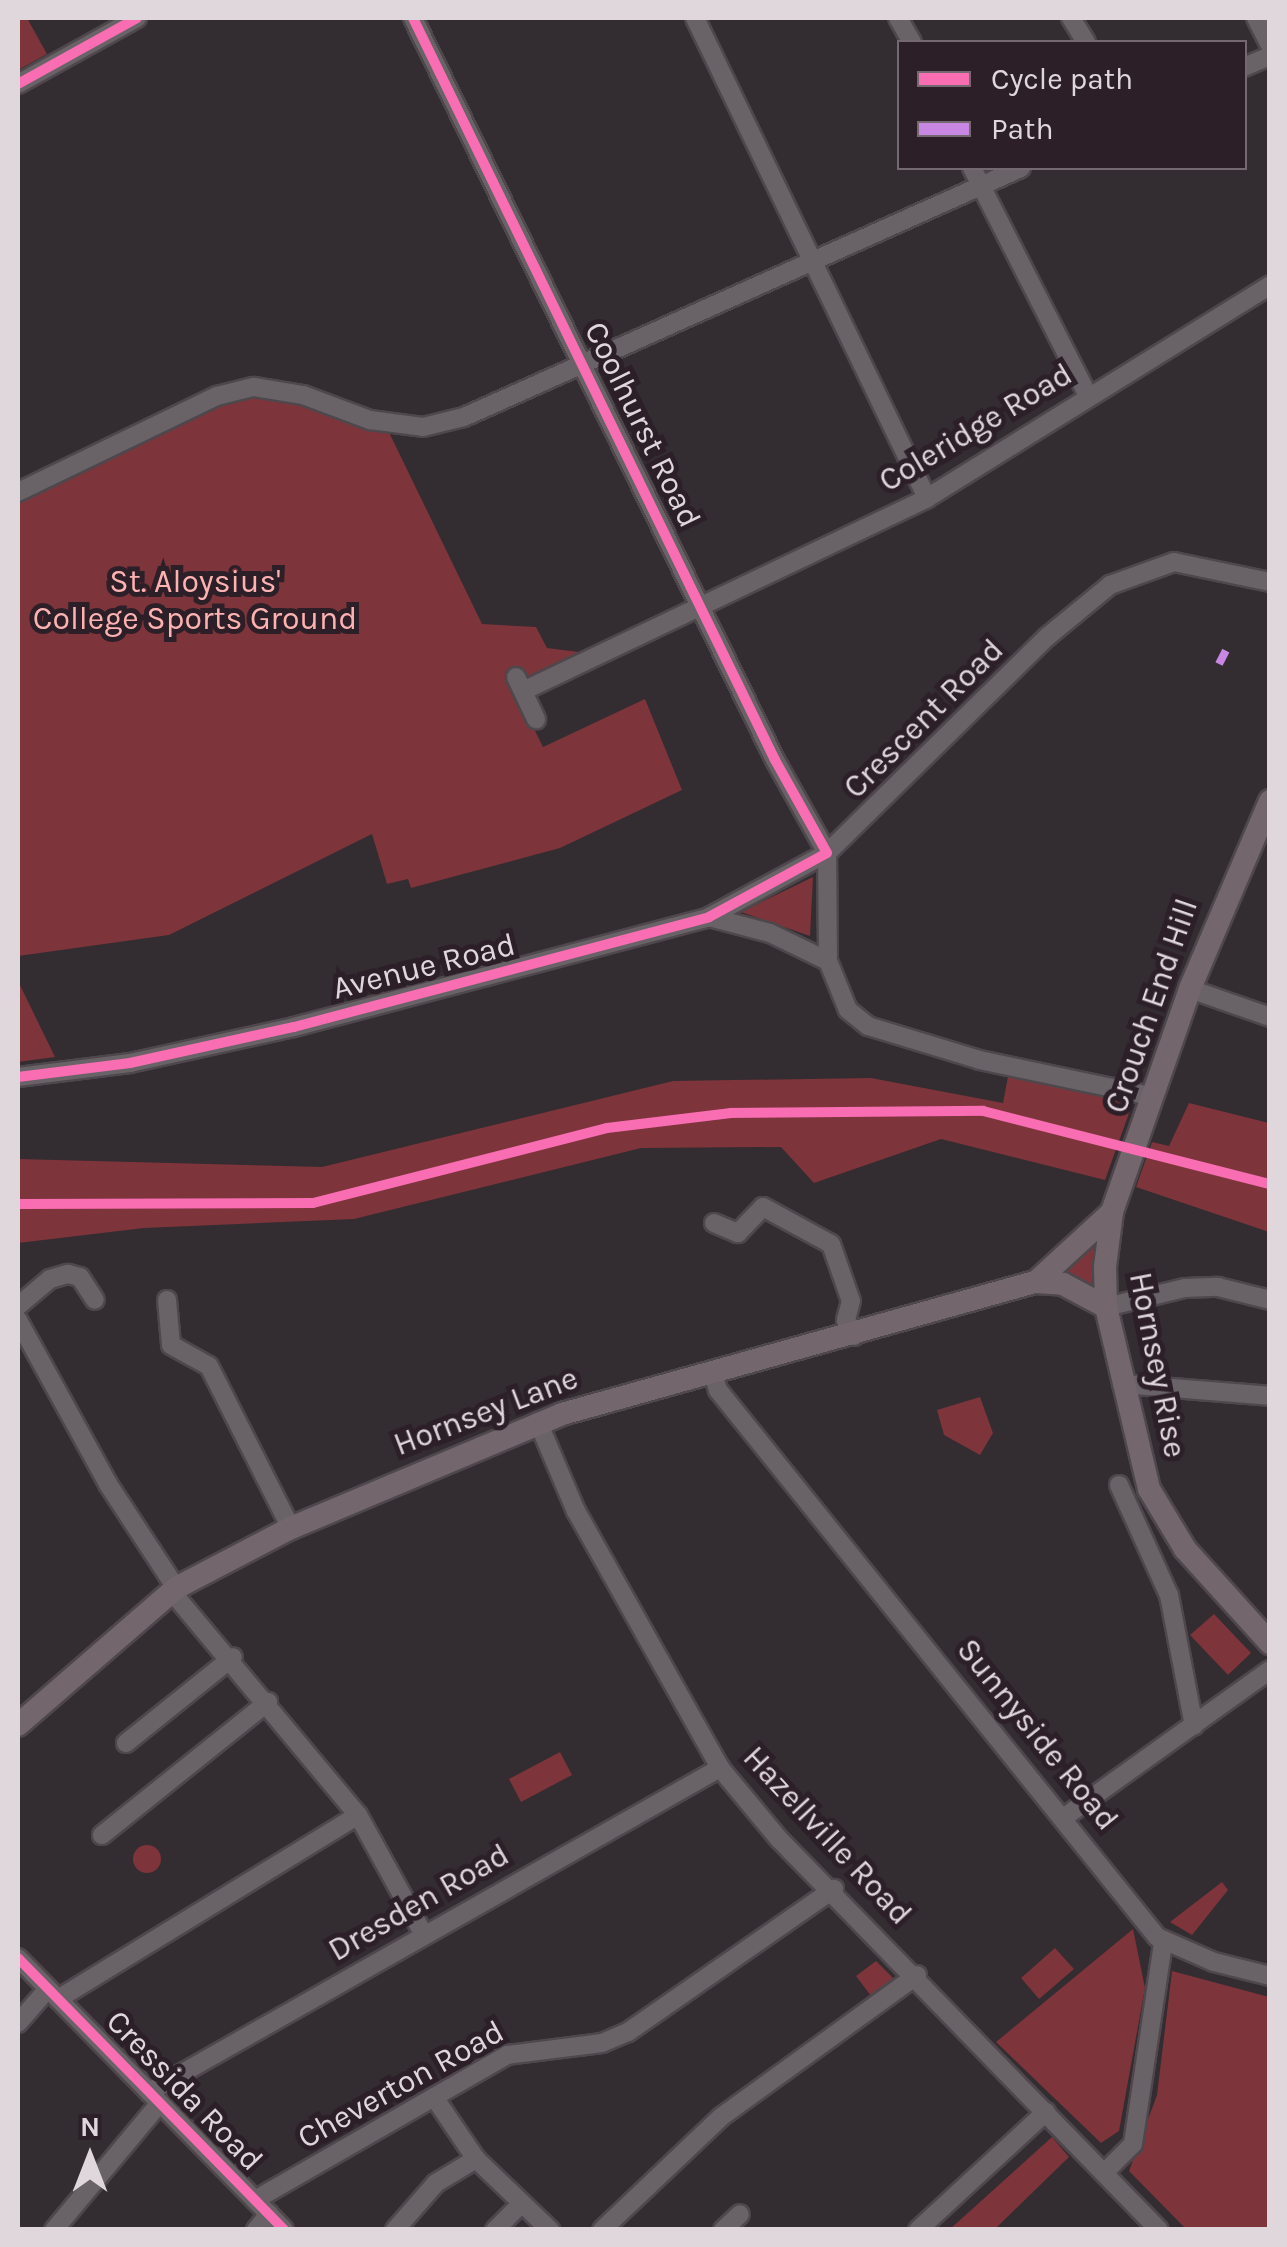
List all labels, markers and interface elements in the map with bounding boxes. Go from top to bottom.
legend [897,40,1247,170]
text: Cycle path [991,61,1133,97]
text: Path [991,111,1054,147]
street label: Coolhurst Road [576,316,708,534]
street label: Coleridge Road [873,355,1079,501]
park label: St. Aloysius' College Sports Ground [33,564,357,639]
street label: Crescent Road [836,631,1012,807]
street label: Crouch End Hill [1097,894,1207,1118]
street label: Avenue Road [329,926,519,1008]
street label: Hornsey Rise [1120,1269,1194,1461]
street label: Hornsey Lane [389,1359,583,1465]
street label: Sunnyside Road [948,1632,1126,1838]
street label: Hazellville Road [735,1739,919,1933]
street label: Dresden Road [322,1836,516,1970]
street label: Cressida Road [98,2003,270,2179]
street label: Cheverton Road [291,2013,511,2157]
north arrow [40,2107,140,2207]
text: N [80,2110,100,2143]

